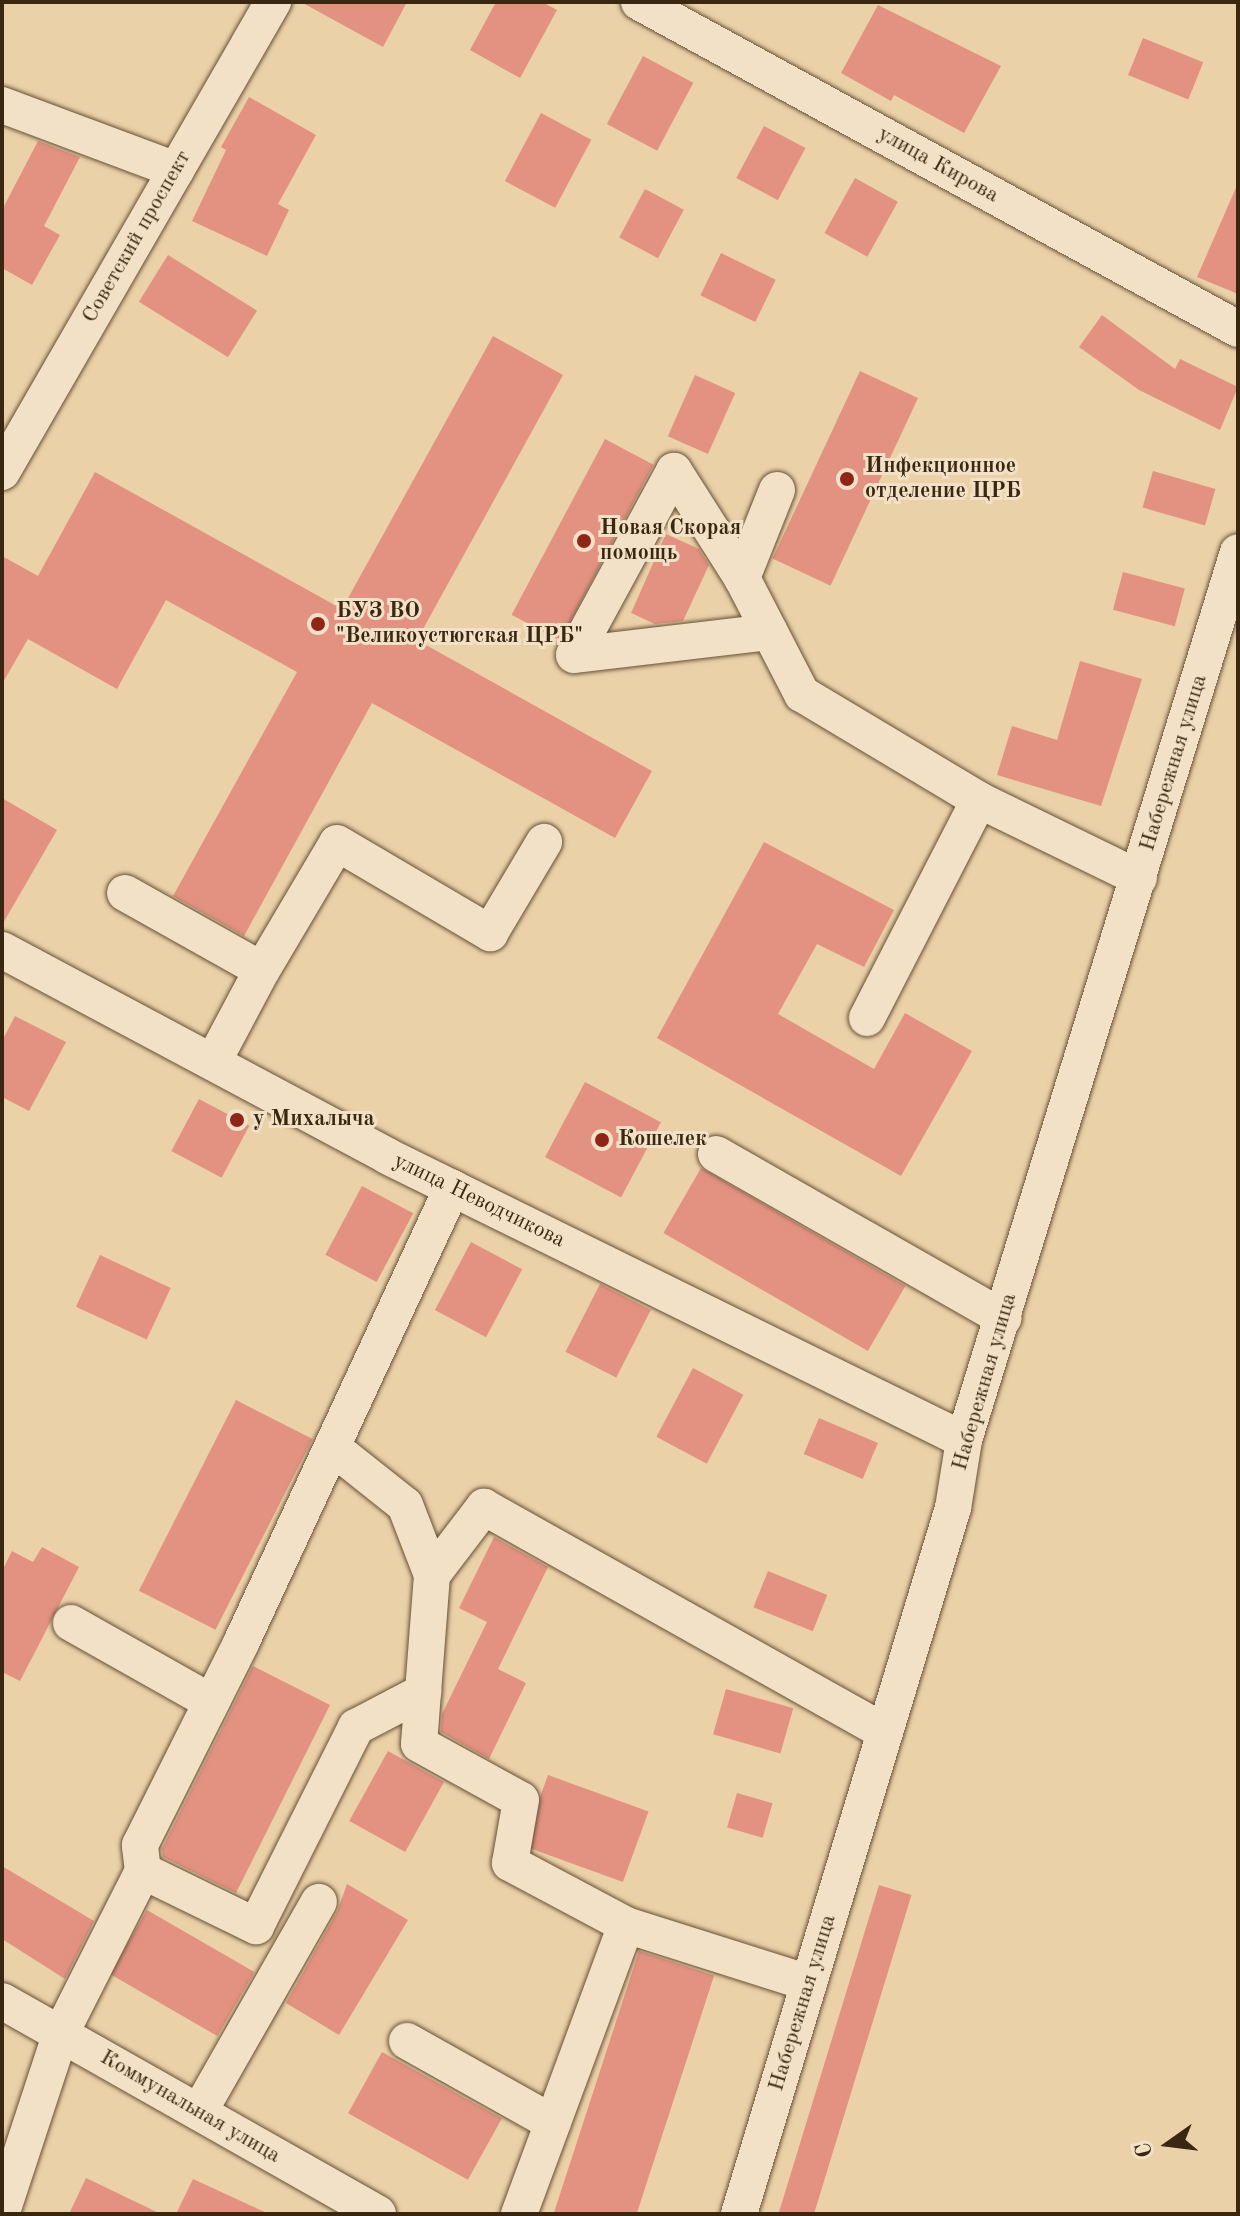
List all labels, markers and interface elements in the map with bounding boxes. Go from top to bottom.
street label: улица Кирова [873,121,1003,209]
street label: Советский проспект [77,146,197,328]
place label: Инфекционное отделение ЦРБ [865,453,1021,504]
marker: Инфекционное отделение ЦРБ [836,468,858,490]
place label: Новая Скорая помощь [600,515,741,566]
marker: Новая Скорая помощь [575,532,593,550]
place label: БУЗ ВО "Великоустюгская ЦРБ" [336,598,583,650]
marker: БУЗ ВО "Великоустюгская ЦРБ" [307,613,329,635]
street label: Набережная улица [1135,671,1213,855]
place label: у Михалыча [253,1107,375,1133]
marker: у Михалыча [228,1111,246,1129]
place label: Кошелек [618,1127,707,1153]
marker: Кошелек [593,1131,611,1149]
street label: улица Неводчикова [389,1148,569,1254]
street label: Набережная улица [947,1290,1023,1474]
street label: Набережная улица [764,1911,842,2095]
street label: Коммунальная улица [95,2045,285,2169]
north arrow [1128,2104,1208,2184]
text: С [1132,2140,1157,2160]

